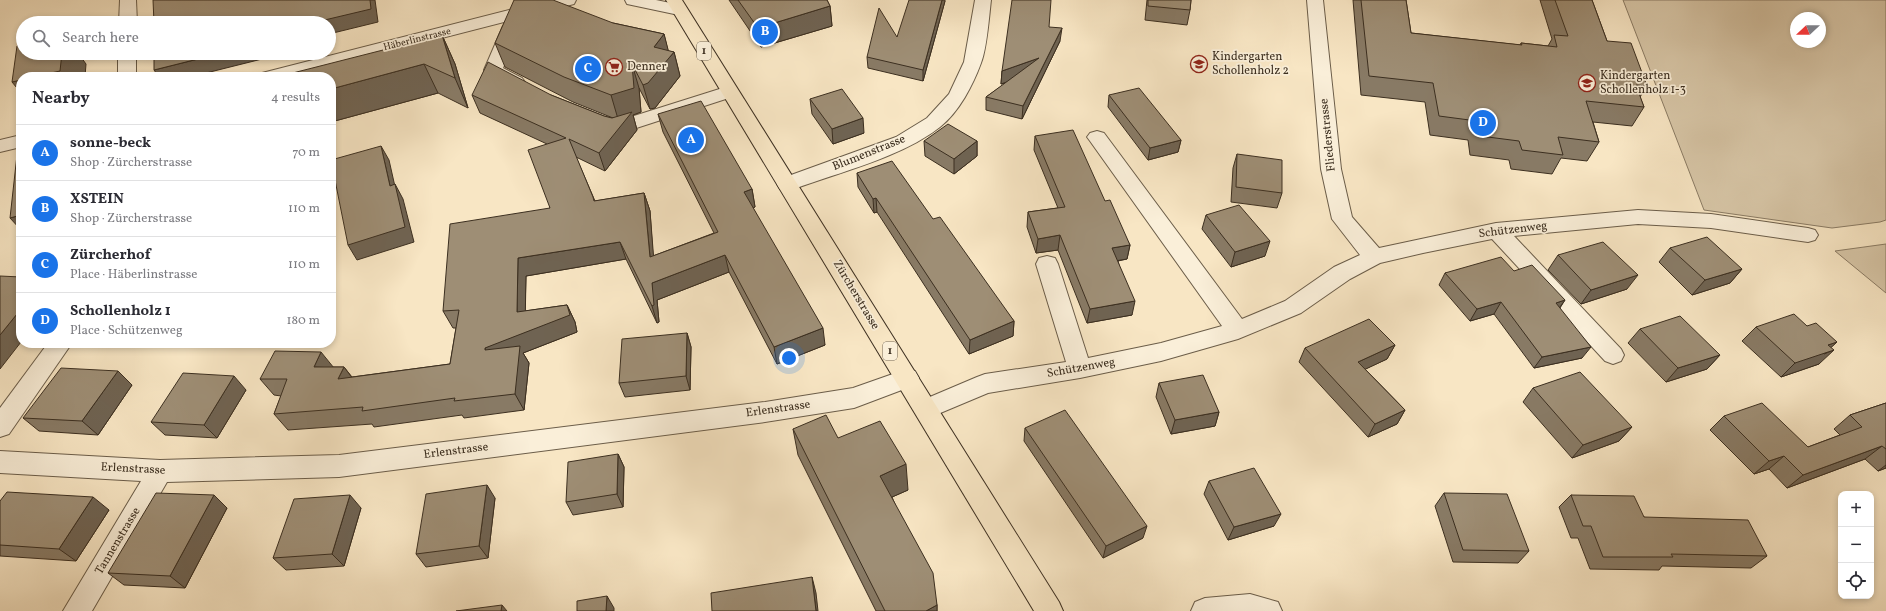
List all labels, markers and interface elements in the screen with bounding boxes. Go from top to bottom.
north arrow [1790,12,1826,48]
search box [16,16,336,60]
pin: B [752,17,778,47]
street label: Häberlinstrasse [382,24,452,54]
icon: search [30,27,52,49]
text: Search here [62,28,139,49]
road number: 1 [697,42,711,60]
place label: Kindergarten Schollenholz 2 [1212,49,1289,79]
pin: C [575,54,601,84]
school or university icon: Kindergarten Schollenholz 2 [1189,54,1209,74]
supermarket icon: Denner [604,57,624,77]
place label: Denner [627,59,667,75]
place label: Kindergarten Schollenholz 1-3 [1600,68,1686,98]
school or university icon: Kindergarten Schollenholz 1-3 [1577,73,1597,93]
text: Nearby [32,87,90,110]
text: 4 results [271,89,320,107]
street label: Fliederstrasse [1316,97,1340,172]
pin: D [1470,108,1496,138]
pin: A [678,125,704,155]
street label: Blumenstrasse [830,131,908,175]
text: sonne-beck [70,133,151,154]
text: A [40,144,50,162]
text: 70 m [292,144,320,162]
text: Shop · Zürcherstrasse [70,154,192,172]
text: XSTEIN [70,189,124,210]
text: B [41,200,49,218]
text: 110 m [288,200,320,218]
text: Shop · Zürcherstrasse [70,210,192,228]
street label: Schützenweg [1478,218,1548,242]
text: Zürcherhof [70,245,151,266]
text: C [41,256,49,274]
text: 110 m [288,256,320,274]
street label: Zürcherstrasse [829,257,883,333]
text: Place · Häberlinstrasse [70,266,198,284]
text: Schollenholz 1 [70,301,171,322]
text: D [40,312,50,330]
text: 180 m [286,312,320,330]
text: Place · Schützenweg [70,322,183,340]
road number: 1 [883,342,897,360]
your location [779,348,799,368]
street label: Schützenweg [1046,354,1116,382]
street label: Erlenstrasse [745,397,812,421]
street label: Erlenstrasse [423,439,490,463]
street label: Erlenstrasse [100,459,166,479]
map controls [1838,491,1874,599]
button: + [1838,491,1874,527]
street label: Tannenstrasse [92,504,145,578]
button: − [1838,527,1874,563]
button: locate [1838,563,1874,599]

